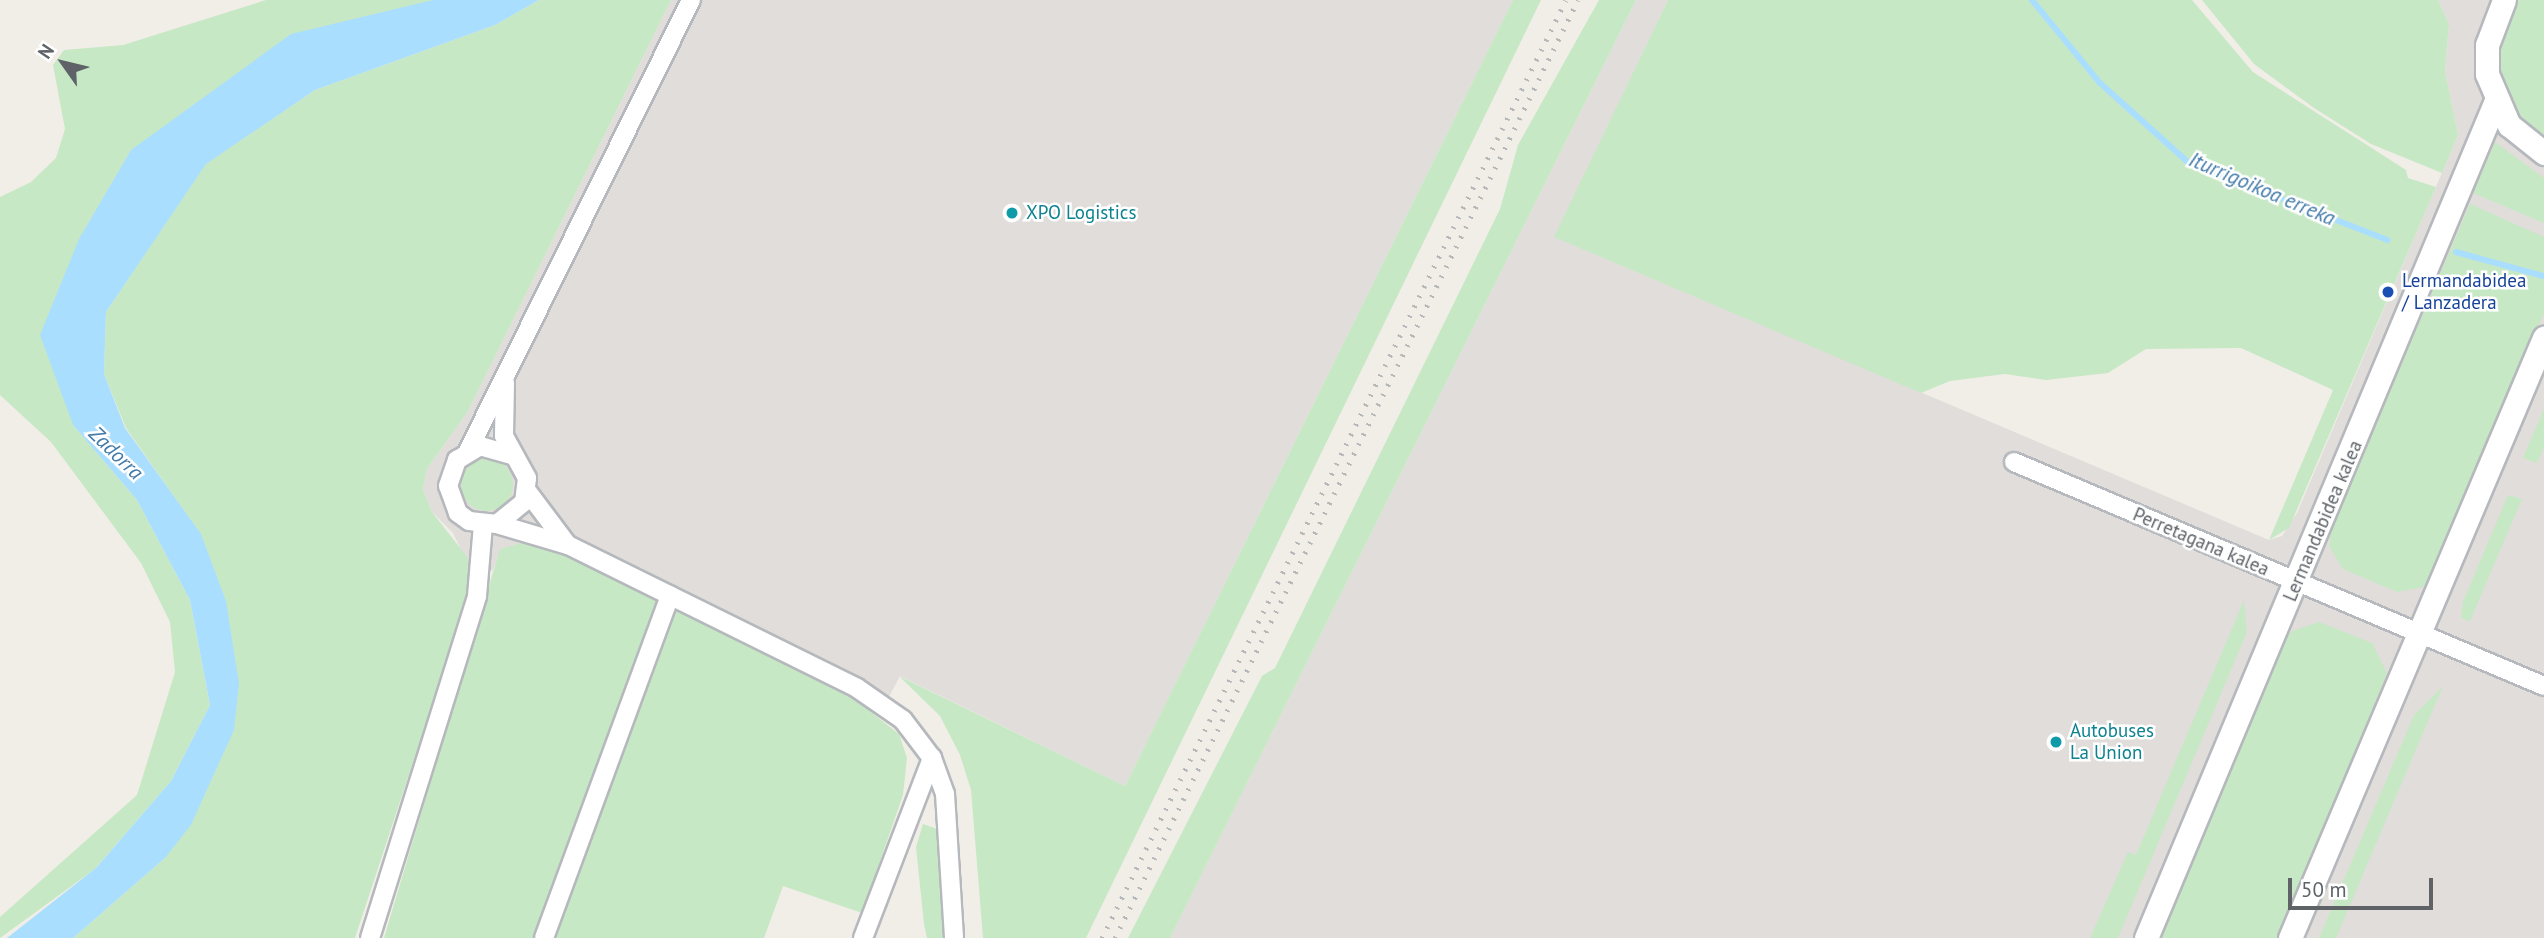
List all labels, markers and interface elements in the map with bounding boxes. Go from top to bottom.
north arrow [28,28,98,98]
text: N [32,39,59,63]
water label: Iturrigoikoa erreka [2185,147,2339,231]
place label: XPO Logistics [1026,202,1136,224]
marker: XPO Logistics [1004,205,1020,221]
place label: Lermandabidea / Lanzadera [2402,270,2526,314]
marker: Lermandabidea / Lanzadera [2380,284,2396,300]
water label: Zadorra [84,421,148,485]
street label: Lermandabidea kalea [2279,437,2367,605]
street label: Perretagana kalea [2129,503,2273,581]
place label: Autobuses La Union [2070,720,2154,764]
marker: Autobuses La Union [2048,734,2064,750]
scale bar [2292,864,2437,908]
text: 50 m [2301,876,2347,903]

